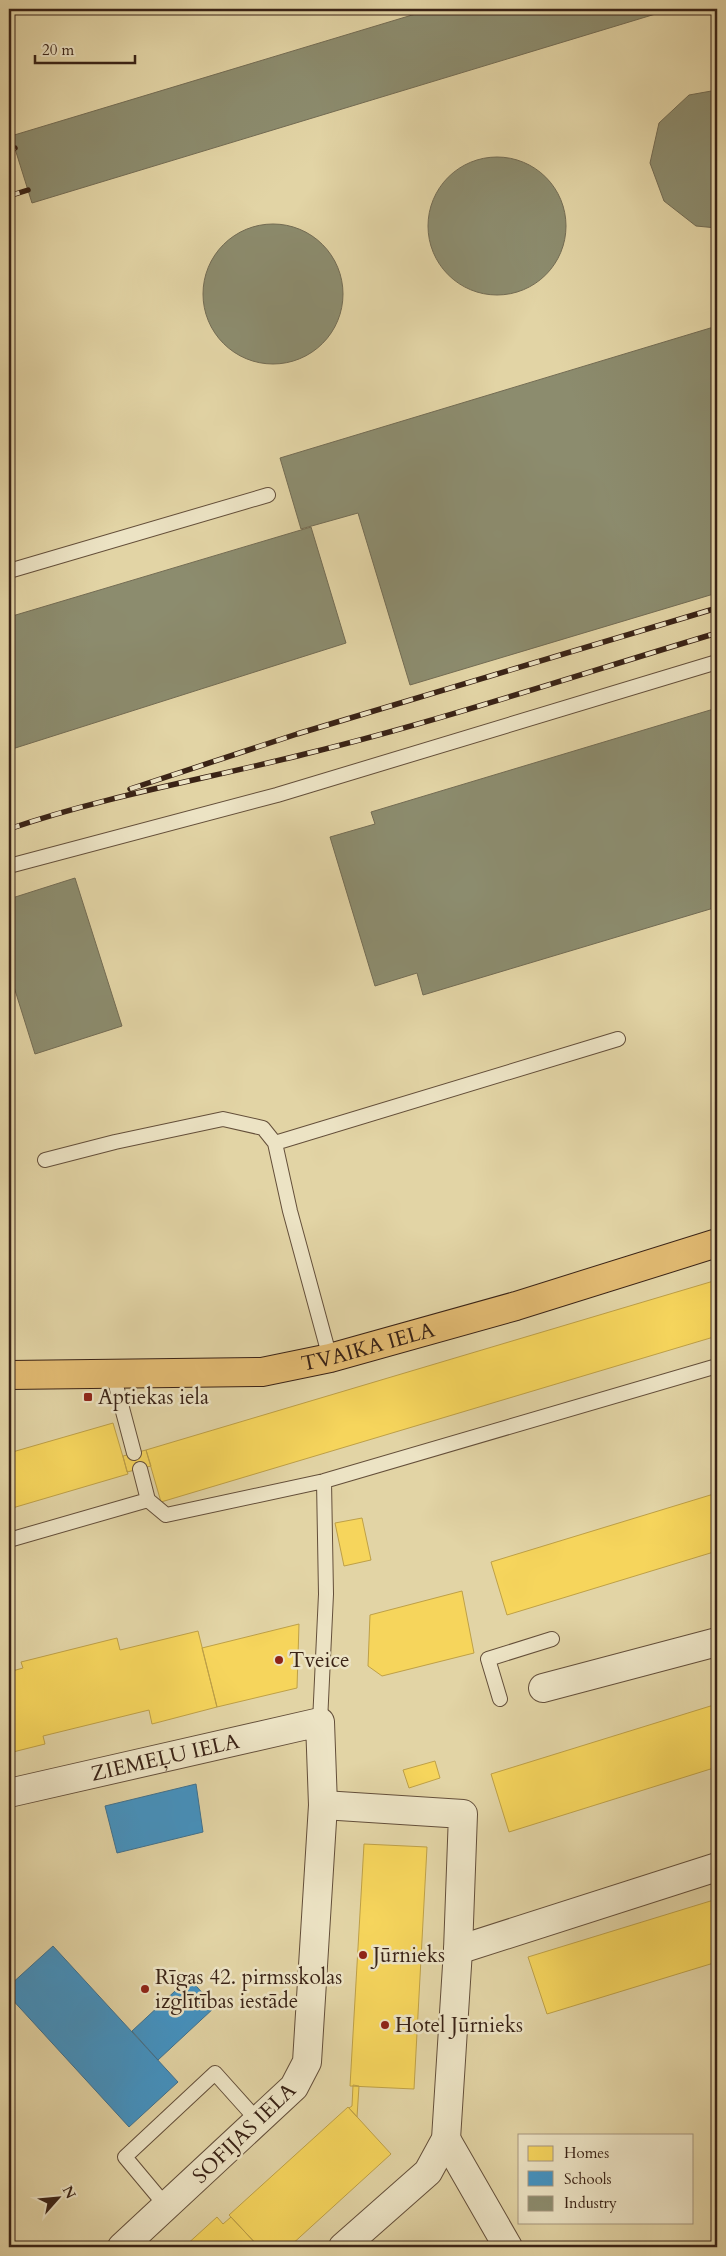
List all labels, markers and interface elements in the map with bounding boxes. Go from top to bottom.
scale bar [35,32,135,64]
text: 20 m [42,40,74,60]
street label: TVAIKA IELA [299,1315,438,1379]
place label: Aptiekas iela [98,1383,209,1412]
marker: Aptiekas iela [82,1391,94,1403]
place label: Tveice [289,1646,350,1675]
marker: Tveice [273,1654,285,1666]
street label: ZIEMEĻU IELA [88,1727,242,1789]
place label: Jūrnieks [370,1941,445,1970]
marker: Jūrnieks [357,1949,369,1961]
place label: Rīgas 42. pirmsskolas izglītības iestāde [155,1963,342,2016]
marker: Rīgas 42. pirmsskolas izglītības iestāde [139,1983,151,1995]
place label: Hotel Jūrnieks [395,2011,523,2040]
marker: Hotel Jūrnieks [379,2019,391,2031]
street label: SOFIJAS IELA [186,2076,303,2190]
legend [518,2134,694,2224]
text: Homes [564,2143,609,2163]
text: Schools [564,2169,612,2189]
north arrow [32,2174,82,2224]
text: N [58,2183,80,2202]
text: Industry [564,2193,617,2213]

